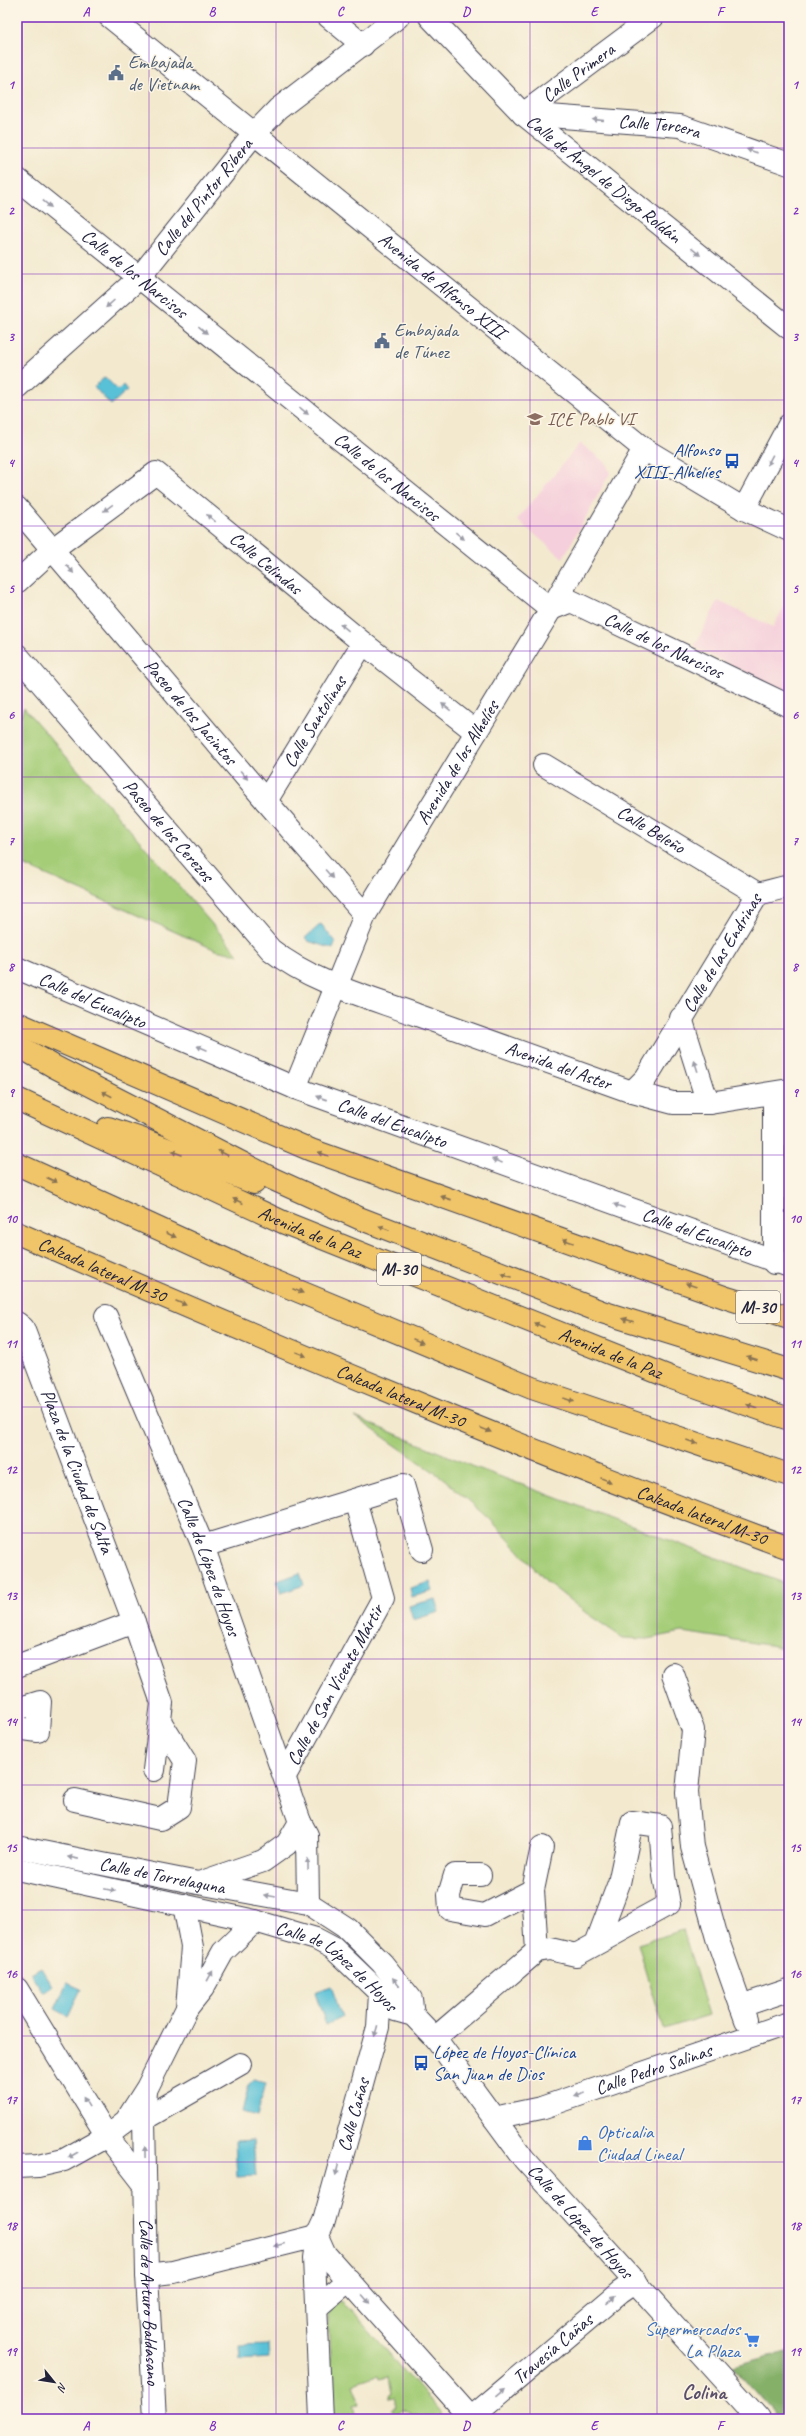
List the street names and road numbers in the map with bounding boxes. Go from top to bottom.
street label: Calle Primera [537,37,621,108]
street label: Calle de Ángel de Diego Roldán [521,109,687,249]
street label: Calle Tercera [617,109,705,145]
street label: Calle del Pintor Ribera [149,132,259,261]
street label: Calle de los Narcisos [77,224,194,325]
street label: Avenida de Alfonso XIII [374,227,514,347]
street label: Calle de los Narcisos [329,427,446,528]
street label: Calle Celindas [225,526,308,601]
street label: Calle de los Narcisos [600,607,729,685]
street label: Paseo de los Jacintos [139,654,243,771]
street label: Calle Santolinas [278,670,353,772]
street label: Avenida de los Alhelíes [411,694,506,829]
street label: Paseo de los Cerezos [118,775,221,889]
street label: Calle Beleño [613,800,691,860]
street label: Calle de las Endrinas [677,887,769,1017]
street label: Calle del Eucalipto [35,967,151,1035]
street label: Avenida del Aster [502,1036,616,1096]
street label: Calle del Eucalipto [334,1092,451,1154]
street label: Avenida de la Paz [255,1200,366,1265]
street label: Calle del Eucalipto [639,1202,756,1264]
street label: Calzada lateral M-30 [34,1232,172,1309]
road number: M-30 [377,1253,421,1285]
road number: M-30 [736,1291,780,1323]
street label: Avenida de la Paz [555,1322,667,1385]
street label: Calzada lateral M-30 [333,1359,470,1434]
street label: Plaza de la Ciudad de Salta [35,1386,120,1558]
street label: Calzada lateral M-30 [633,1480,772,1551]
street label: Calle de López de Hoyos [172,1493,246,1641]
street label: Calle de San Vicente Mártir [281,1598,390,1770]
street label: Calle de Torrelaguna [97,1852,228,1900]
street label: Calle de López de Hoyos [273,1916,404,2018]
street label: Calle Pedro Salinas [592,2038,717,2100]
street label: Calle Cañas [332,2073,376,2154]
street label: Calle de López de Hoyos [522,2159,640,2285]
street label: Calle de Arturo Baldasano [134,2218,165,2387]
street label: Travesía Cañas [508,2307,600,2390]

